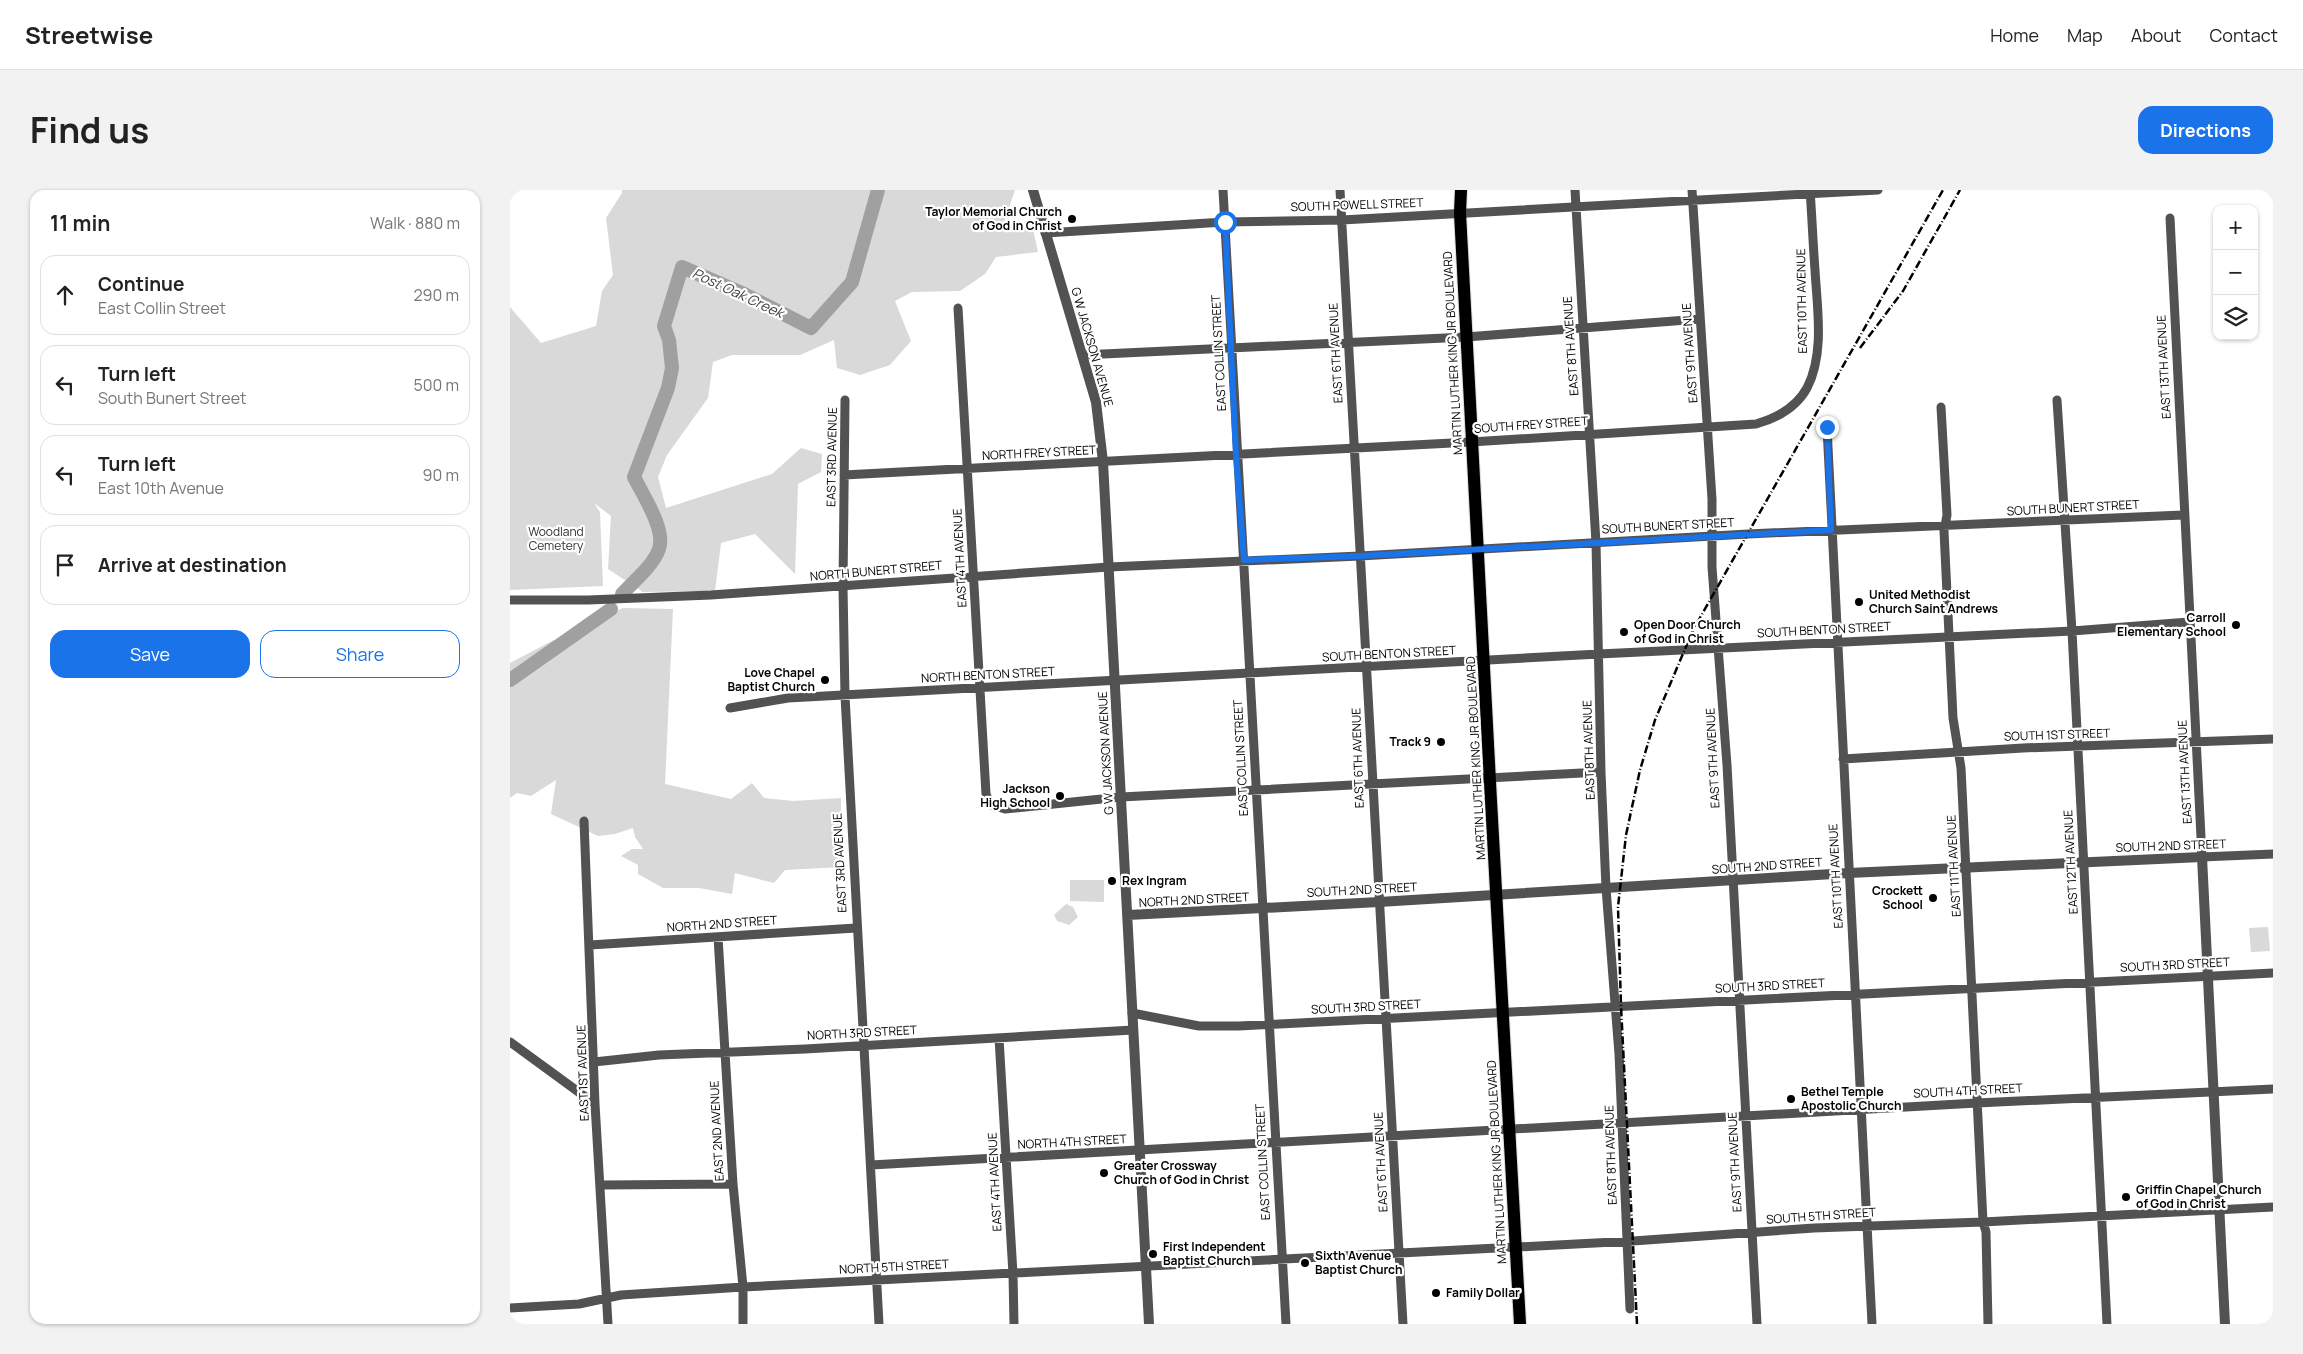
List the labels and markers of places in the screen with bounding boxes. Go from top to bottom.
place label: Taylor Memorial Church of God in Christ [925,203,1062,234]
marker: Taylor Memorial Church of God in Christ [1066,213,1078,225]
place label: United Methodist Church Saint Andrews [1869,586,1999,617]
marker: United Methodist Church Saint Andrews [1853,596,1865,608]
place label: Carroll Elementary School [2117,609,2226,640]
place label: Open Door Church of God in Christ [1634,616,1741,647]
marker: Carroll Elementary School [2230,619,2242,631]
marker: Open Door Church of God in Christ [1618,626,1630,638]
place label: Love Chapel Baptist Church [728,664,815,695]
marker: Love Chapel Baptist Church [819,674,831,686]
place label: Track 9 [1390,733,1431,750]
marker: Track 9 [1435,736,1447,748]
place label: Jackson High School [980,780,1050,811]
marker: Jackson High School [1054,790,1066,802]
place label: Rex Ingram [1122,872,1187,889]
marker: Rex Ingram [1106,875,1118,887]
place label: Crockett School [1872,882,1923,913]
marker: Crockett School [1927,892,1939,904]
place label: Bethel Temple Apostolic Church [1801,1083,1901,1114]
marker: Bethel Temple Apostolic Church [1785,1093,1797,1105]
place label: Greater Crossway Church of God in Christ [1114,1157,1249,1188]
marker: Greater Crossway Church of God in Christ [1098,1167,1110,1179]
place label: Griffin Chapel Church of God in Christ [2136,1181,2262,1212]
marker: Griffin Chapel Church of God in Christ [2120,1191,2132,1203]
place label: First Independent Baptist Church [1163,1238,1266,1269]
place label: Sixth Avenue Baptist Church [1315,1247,1403,1278]
marker: First Independent Baptist Church [1147,1248,1159,1260]
marker: Sixth Avenue Baptist Church [1299,1257,1311,1269]
place label: Family Dollar [1446,1284,1520,1301]
marker: Family Dollar [1430,1287,1442,1299]

